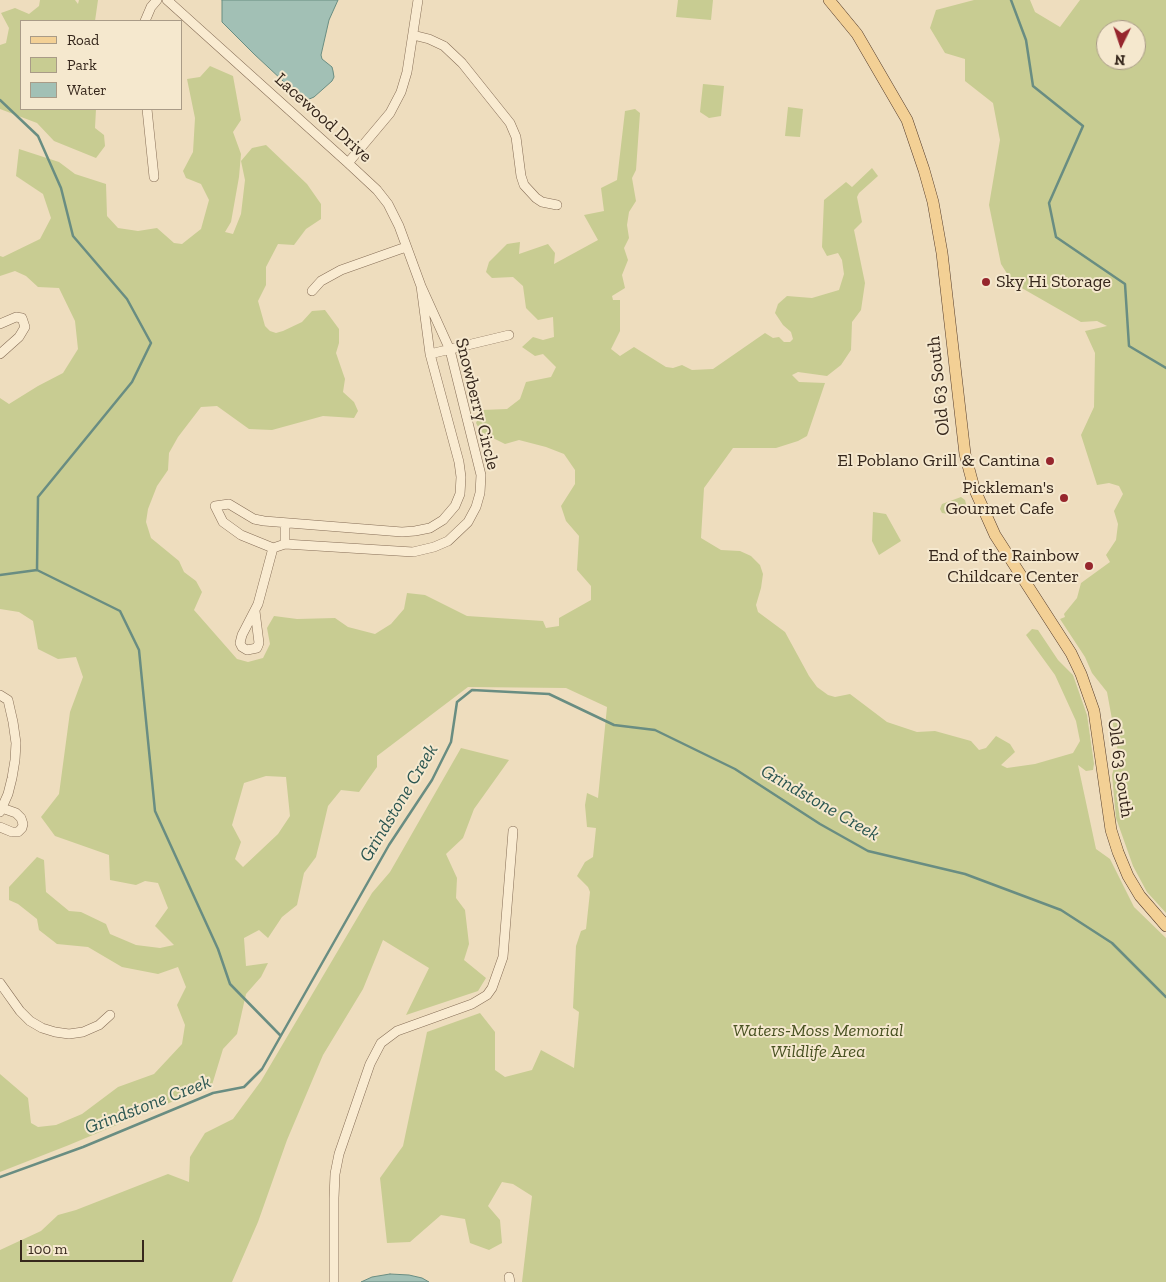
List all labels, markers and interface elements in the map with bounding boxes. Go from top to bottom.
legend [20,20,182,110]
north arrow [1096,20,1146,70]
text: Road [67,31,99,49]
text: N [1114,51,1126,68]
text: Park [67,56,97,74]
street label: Lacewood Drive [270,69,376,167]
text: Water [67,81,107,99]
place label: Sky Hi Storage [996,271,1111,293]
marker: Sky Hi Storage [980,276,992,288]
street label: Old 63 South [923,335,955,437]
street label: Snowberry Circle [450,336,504,472]
place label: El Poblano Grill & Cantina [837,450,1040,472]
marker: El Poblano Grill & Cantina [1044,455,1056,467]
place label: Pickleman's Gourmet Cafe [946,477,1054,520]
marker: Pickleman's Gourmet Cafe [1058,492,1070,504]
place label: End of the Rainbow Childcare Center [928,545,1079,588]
marker: End of the Rainbow Childcare Center [1083,560,1095,572]
street label: Old 63 South [1102,717,1138,819]
water label: Grindstone Creek [355,740,443,866]
water label: Grindstone Creek [757,760,883,846]
park label: Waters-Moss Memorial Wildlife Area [733,1020,903,1062]
water label: Grindstone Creek [82,1070,214,1140]
scale bar [22,1230,146,1262]
text: 100 m [28,1240,67,1258]

